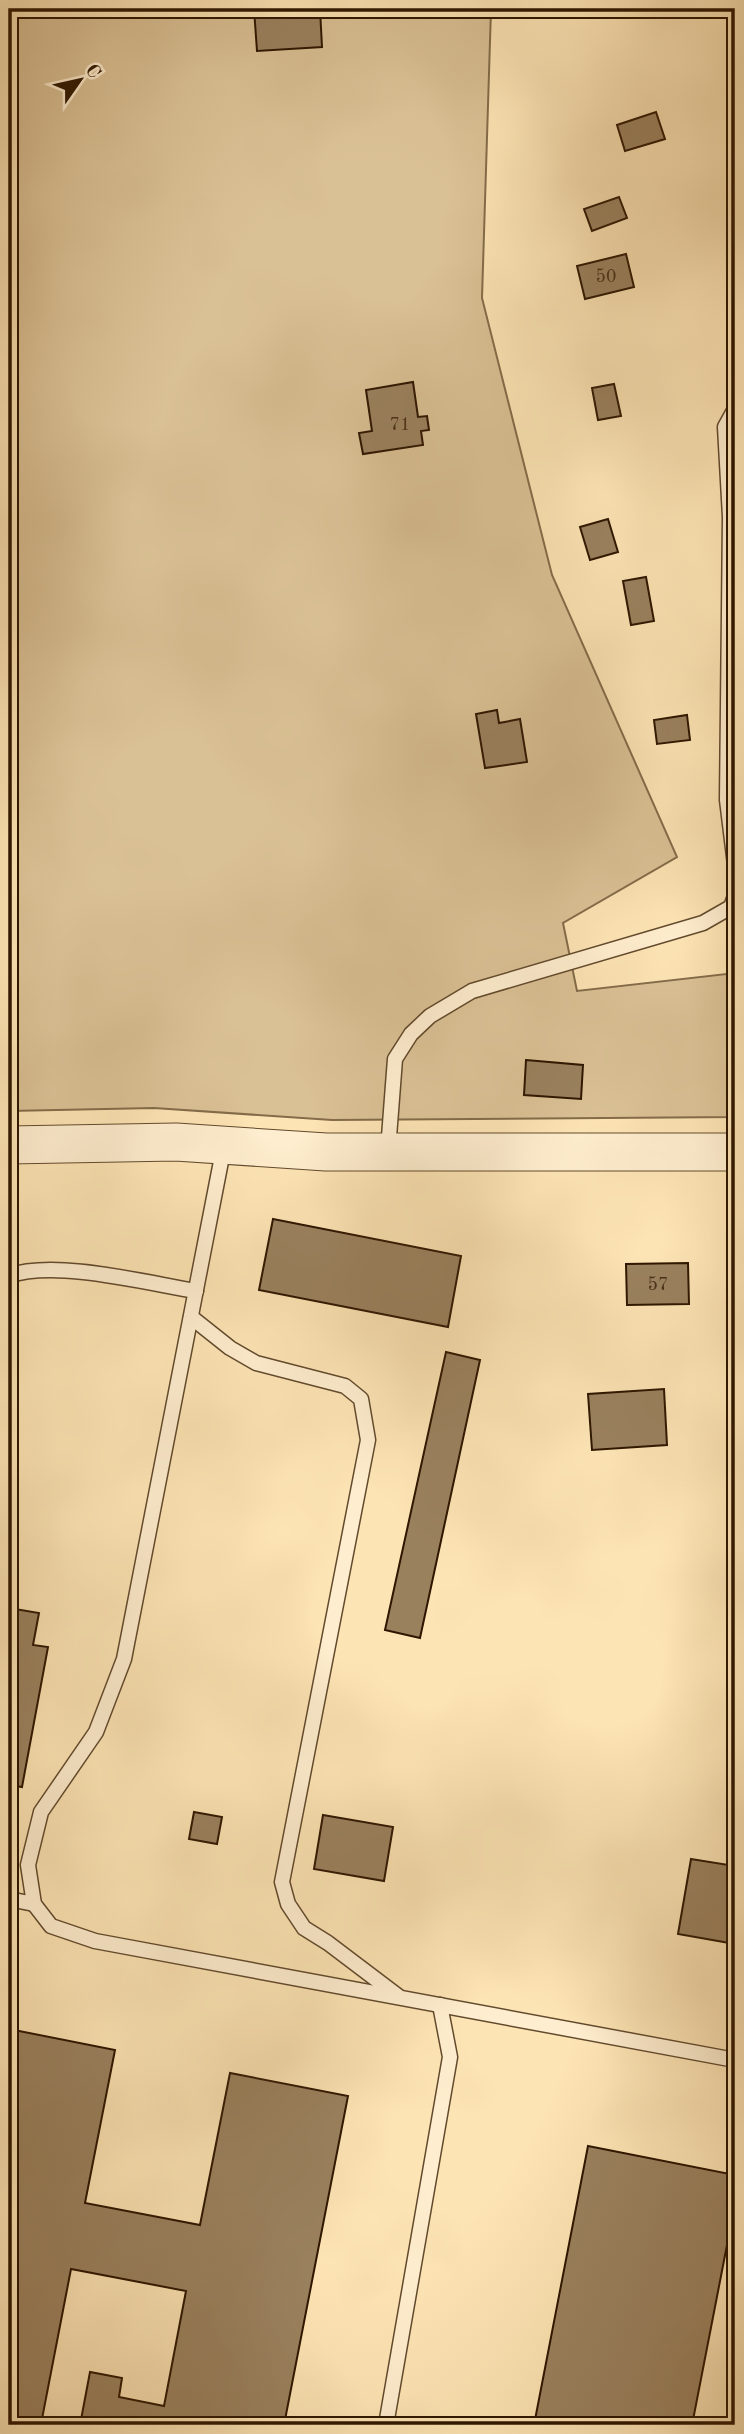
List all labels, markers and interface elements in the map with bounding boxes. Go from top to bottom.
north arrow [46,46,116,116]
text: С [81,61,103,82]
house number: 50 [596,268,616,286]
house number: 71 [390,416,410,434]
house number: 57 [648,1276,668,1294]

